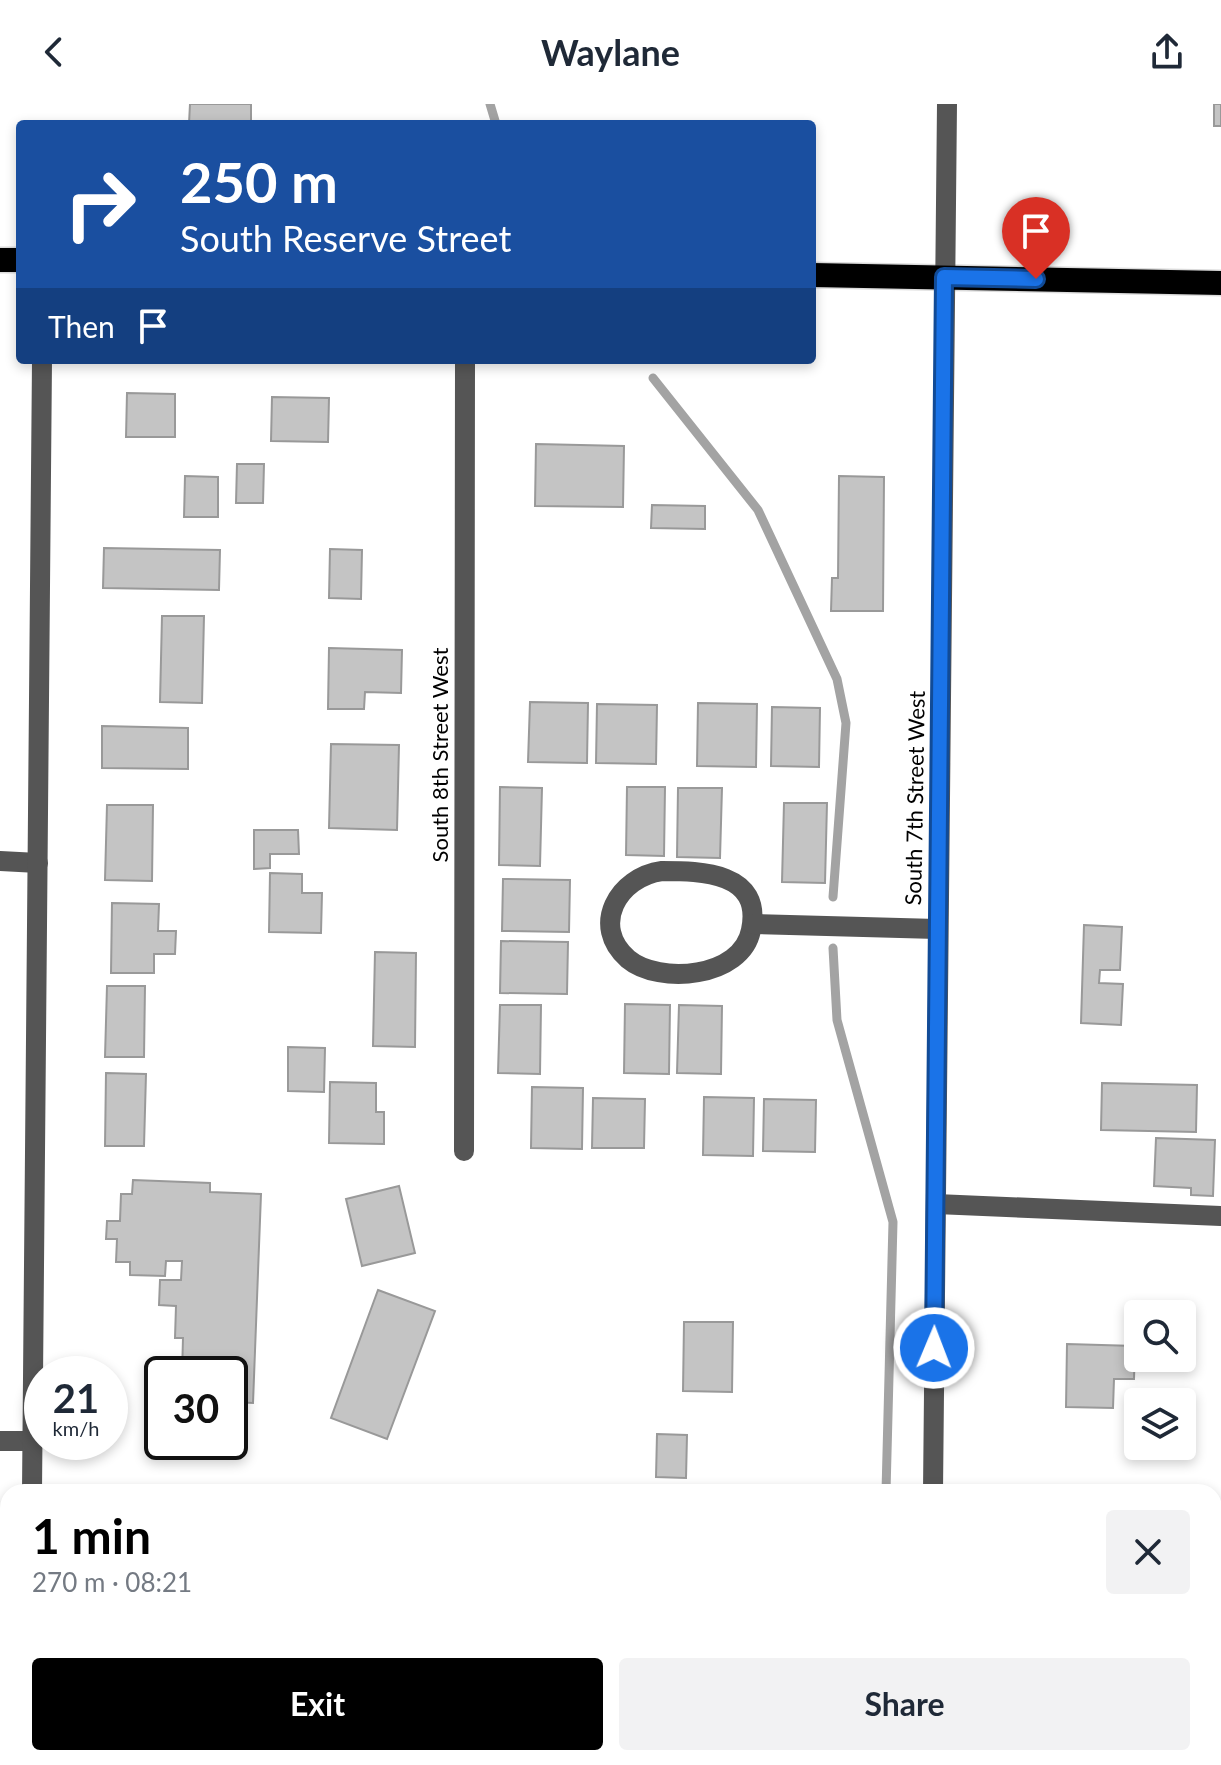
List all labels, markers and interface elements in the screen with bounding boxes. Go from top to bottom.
icon: back [32,30,76,74]
text: Waylane [541,30,680,74]
icon: share [1145,30,1189,74]
text: 250 m [180,148,338,215]
icon: right [48,152,152,256]
pin [1002,197,1070,279]
icon: arrive [1014,209,1058,253]
text: South Reserve Street [180,216,511,260]
icon: arrive [131,304,175,348]
text: Then [48,308,115,344]
street label: South 8th Street West [426,648,453,862]
street label: South 7th Street West [899,690,930,906]
map controls [1124,1300,1196,1460]
button: search [1124,1300,1196,1372]
position arrow [892,1306,976,1390]
speed limit sign: 30 [144,1356,248,1460]
text: 21 [53,1374,99,1422]
button: layers [1124,1388,1196,1460]
text: km/h [53,1416,99,1440]
text: 1 min [32,1507,151,1564]
button: close [1106,1510,1190,1594]
text: 270 m · 08:21 [32,1566,192,1598]
button: Exit [32,1658,603,1750]
button: Share [619,1658,1190,1750]

